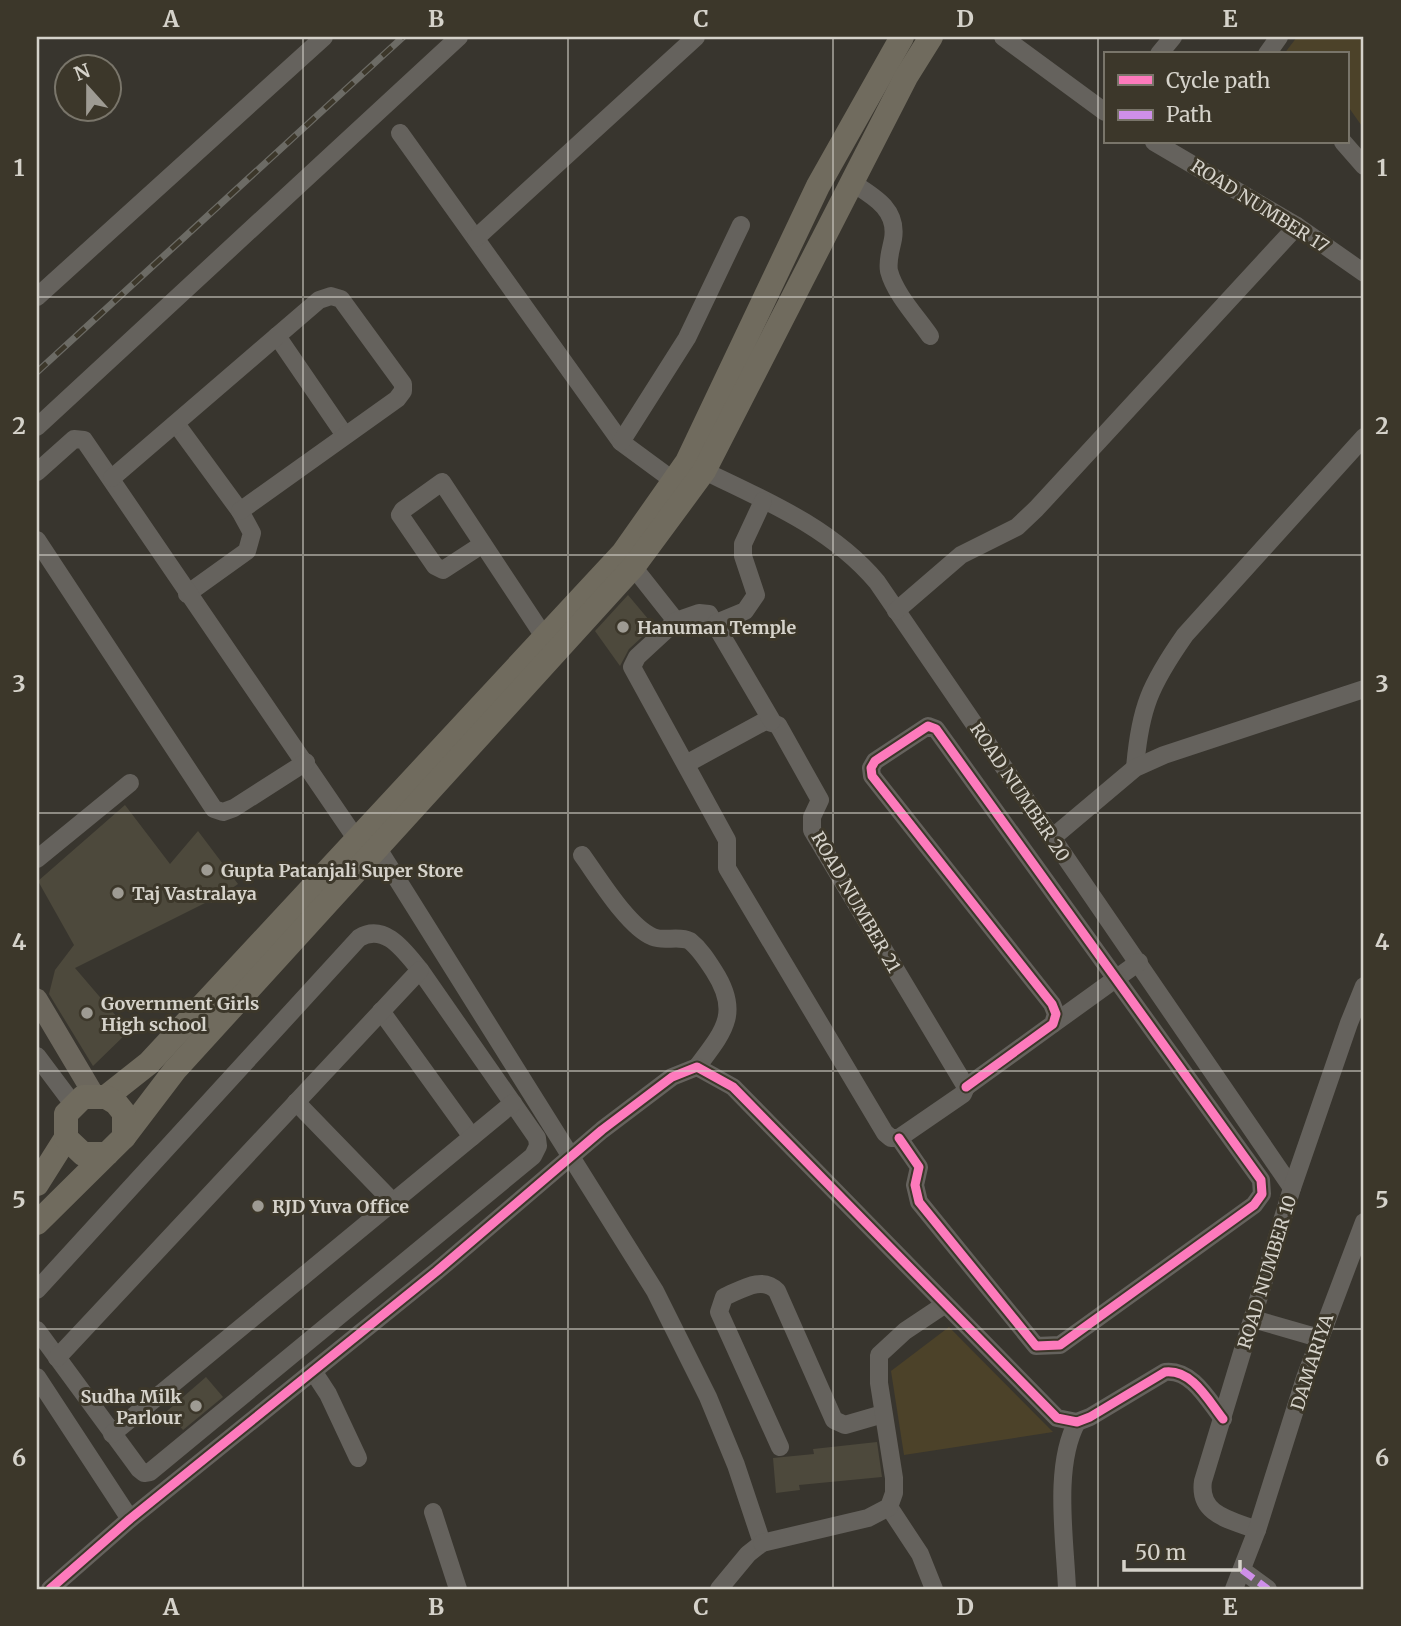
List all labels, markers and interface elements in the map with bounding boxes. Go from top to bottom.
text: A [162,4,180,33]
text: B [428,4,444,33]
text: C [693,4,709,33]
text: D [956,4,974,33]
text: E [1222,4,1238,33]
north arrow [52,52,122,122]
legend [1104,52,1348,144]
text: N [71,58,93,86]
text: Cycle path [1166,67,1270,94]
text: Path [1166,101,1212,128]
text: 1 [14,153,25,182]
text: 1 [1377,153,1388,182]
street label: ROAD NUMBER 17 [1187,154,1333,258]
text: 2 [12,411,26,440]
text: 2 [1375,411,1389,440]
place label: Hanuman Temple [637,616,796,639]
marker: Hanuman Temple [615,619,631,635]
text: 3 [12,669,26,698]
text: 3 [1375,669,1389,698]
street label: ROAD NUMBER 20 [965,718,1075,866]
street label: ROAD NUMBER 21 [806,827,906,977]
place label: Gupta Patanjali Super Store [221,859,464,882]
marker: Gupta Patanjali Super Store [199,862,215,878]
place label: Taj Vastralaya [132,882,257,905]
marker: Taj Vastralaya [110,885,126,901]
text: 4 [12,927,27,956]
text: 4 [1375,927,1390,956]
place label: Government Girls High school [101,992,259,1036]
marker: Government Girls High school [79,1005,95,1021]
text: 5 [12,1185,26,1214]
text: 5 [1375,1185,1389,1214]
street label: ROAD NUMBER 10 [1233,1192,1301,1352]
place label: RJD Yuva Office [272,1195,409,1218]
marker: RJD Yuva Office [250,1198,266,1214]
street label: DAMARIYA [1286,1311,1338,1413]
place label: Sudha Milk Parlour [81,1385,182,1429]
marker: Sudha Milk Parlour [188,1398,204,1414]
text: 6 [12,1443,26,1472]
text: 6 [1375,1443,1389,1472]
scale bar [1124,1528,1240,1572]
text: 50 m [1135,1539,1186,1566]
text: A [162,1592,180,1621]
text: B [428,1592,444,1621]
text: C [693,1592,709,1621]
text: D [956,1592,974,1621]
text: E [1222,1592,1238,1621]

